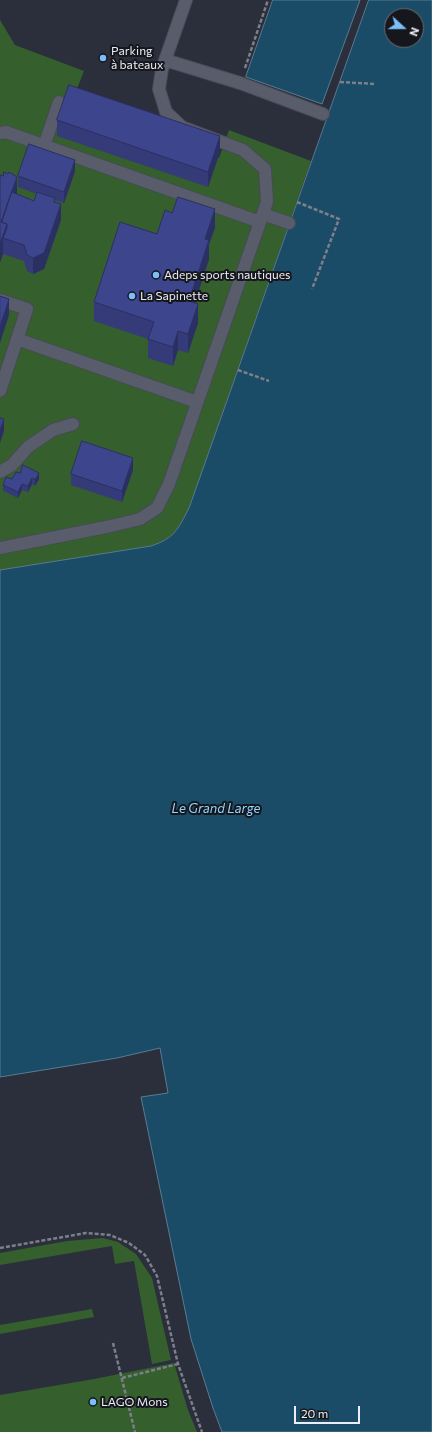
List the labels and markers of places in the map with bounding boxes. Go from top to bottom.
place label: Parking à bateaux [111,44,163,72]
marker: Parking à bateaux [98,53,108,63]
place label: Adeps sports nautiques [164,268,291,282]
marker: Adeps sports nautiques [151,270,161,280]
place label: La Sapinette [140,289,208,303]
marker: La Sapinette [127,291,137,301]
place label: LAGO Mons [101,1395,168,1409]
marker: LAGO Mons [88,1397,98,1407]

